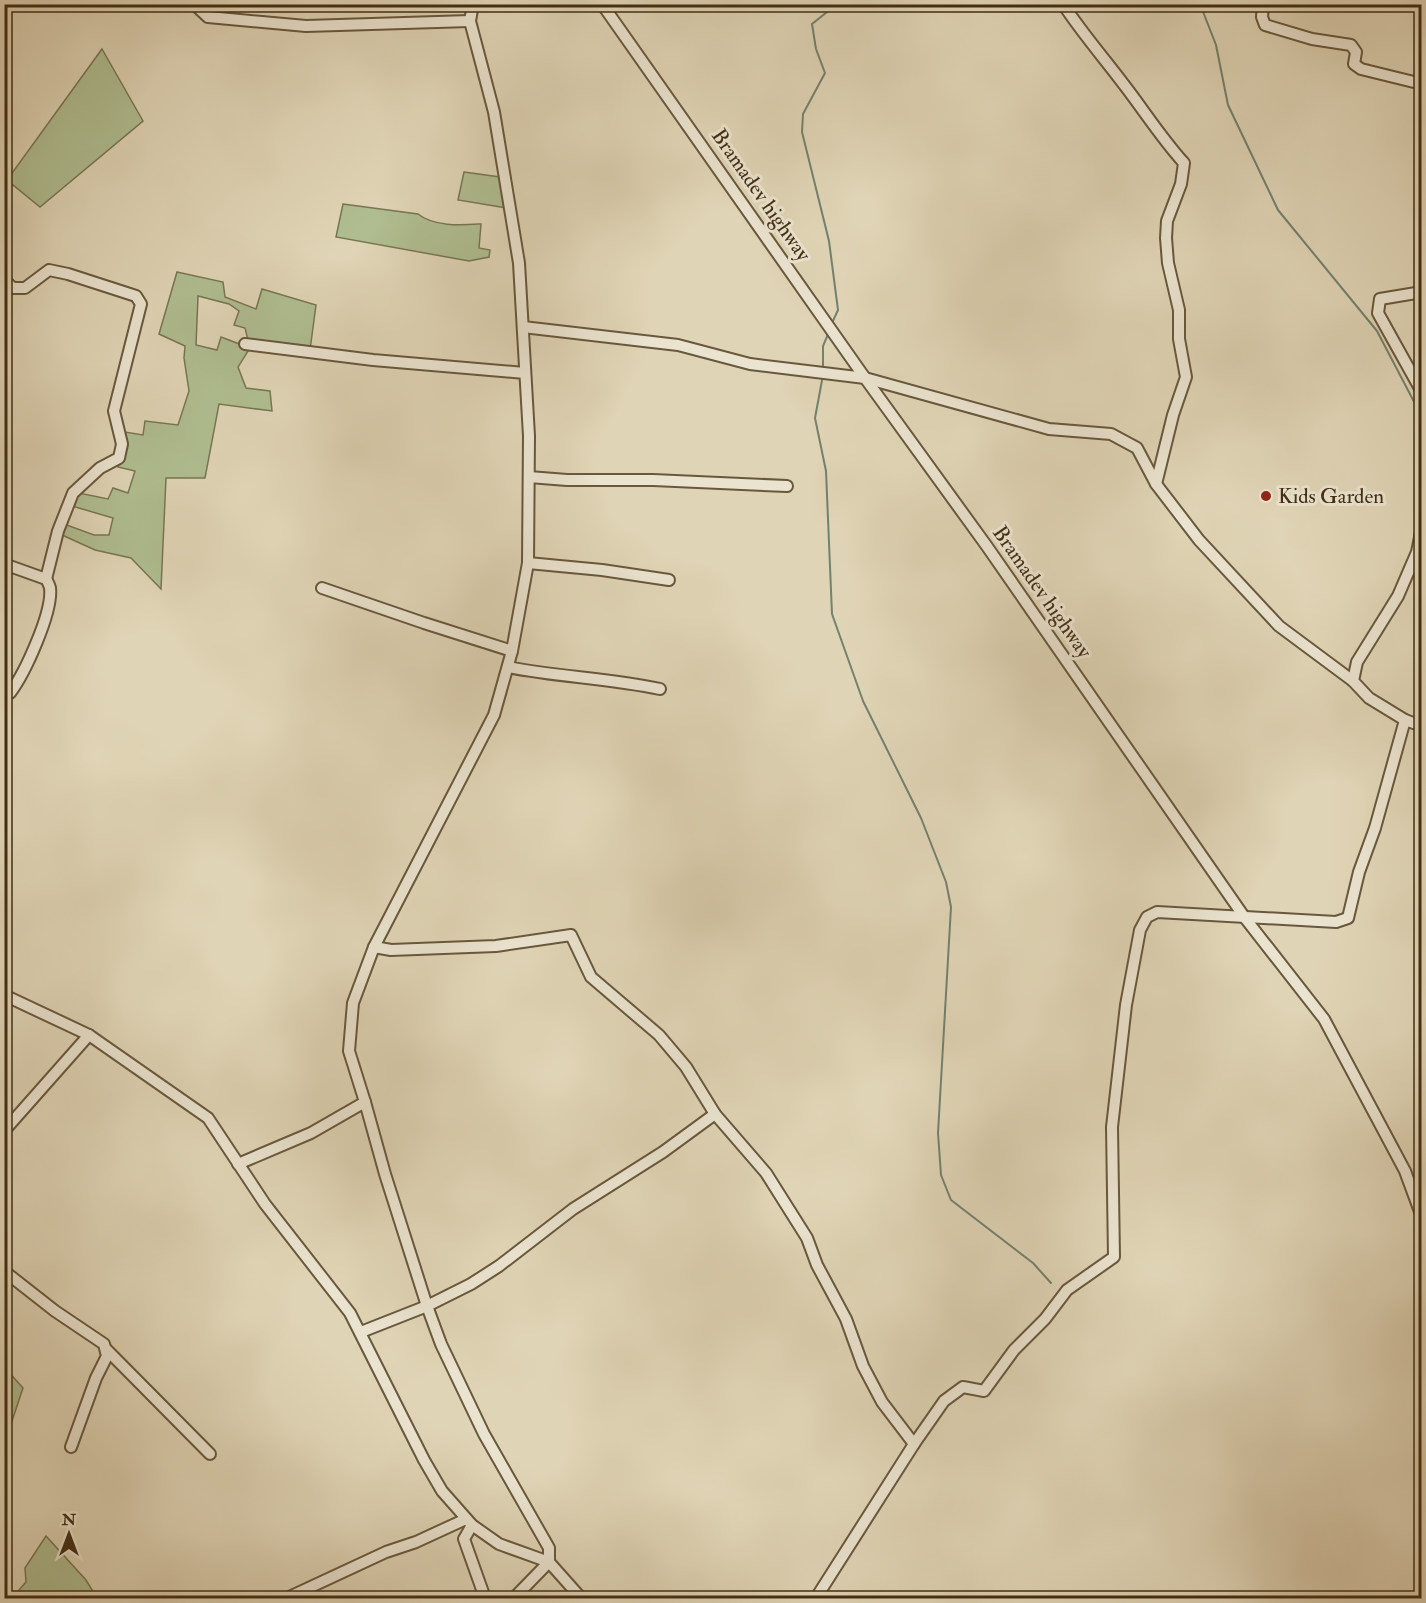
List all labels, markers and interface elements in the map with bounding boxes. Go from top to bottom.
street label: Bramadev highway [705,123,817,267]
place label: Kids Garden [1278,483,1384,510]
marker: Kids Garden [1259,489,1273,503]
street label: Bramadev highway [986,520,1098,664]
north arrow [39,1504,99,1564]
text: N [61,1510,77,1530]

